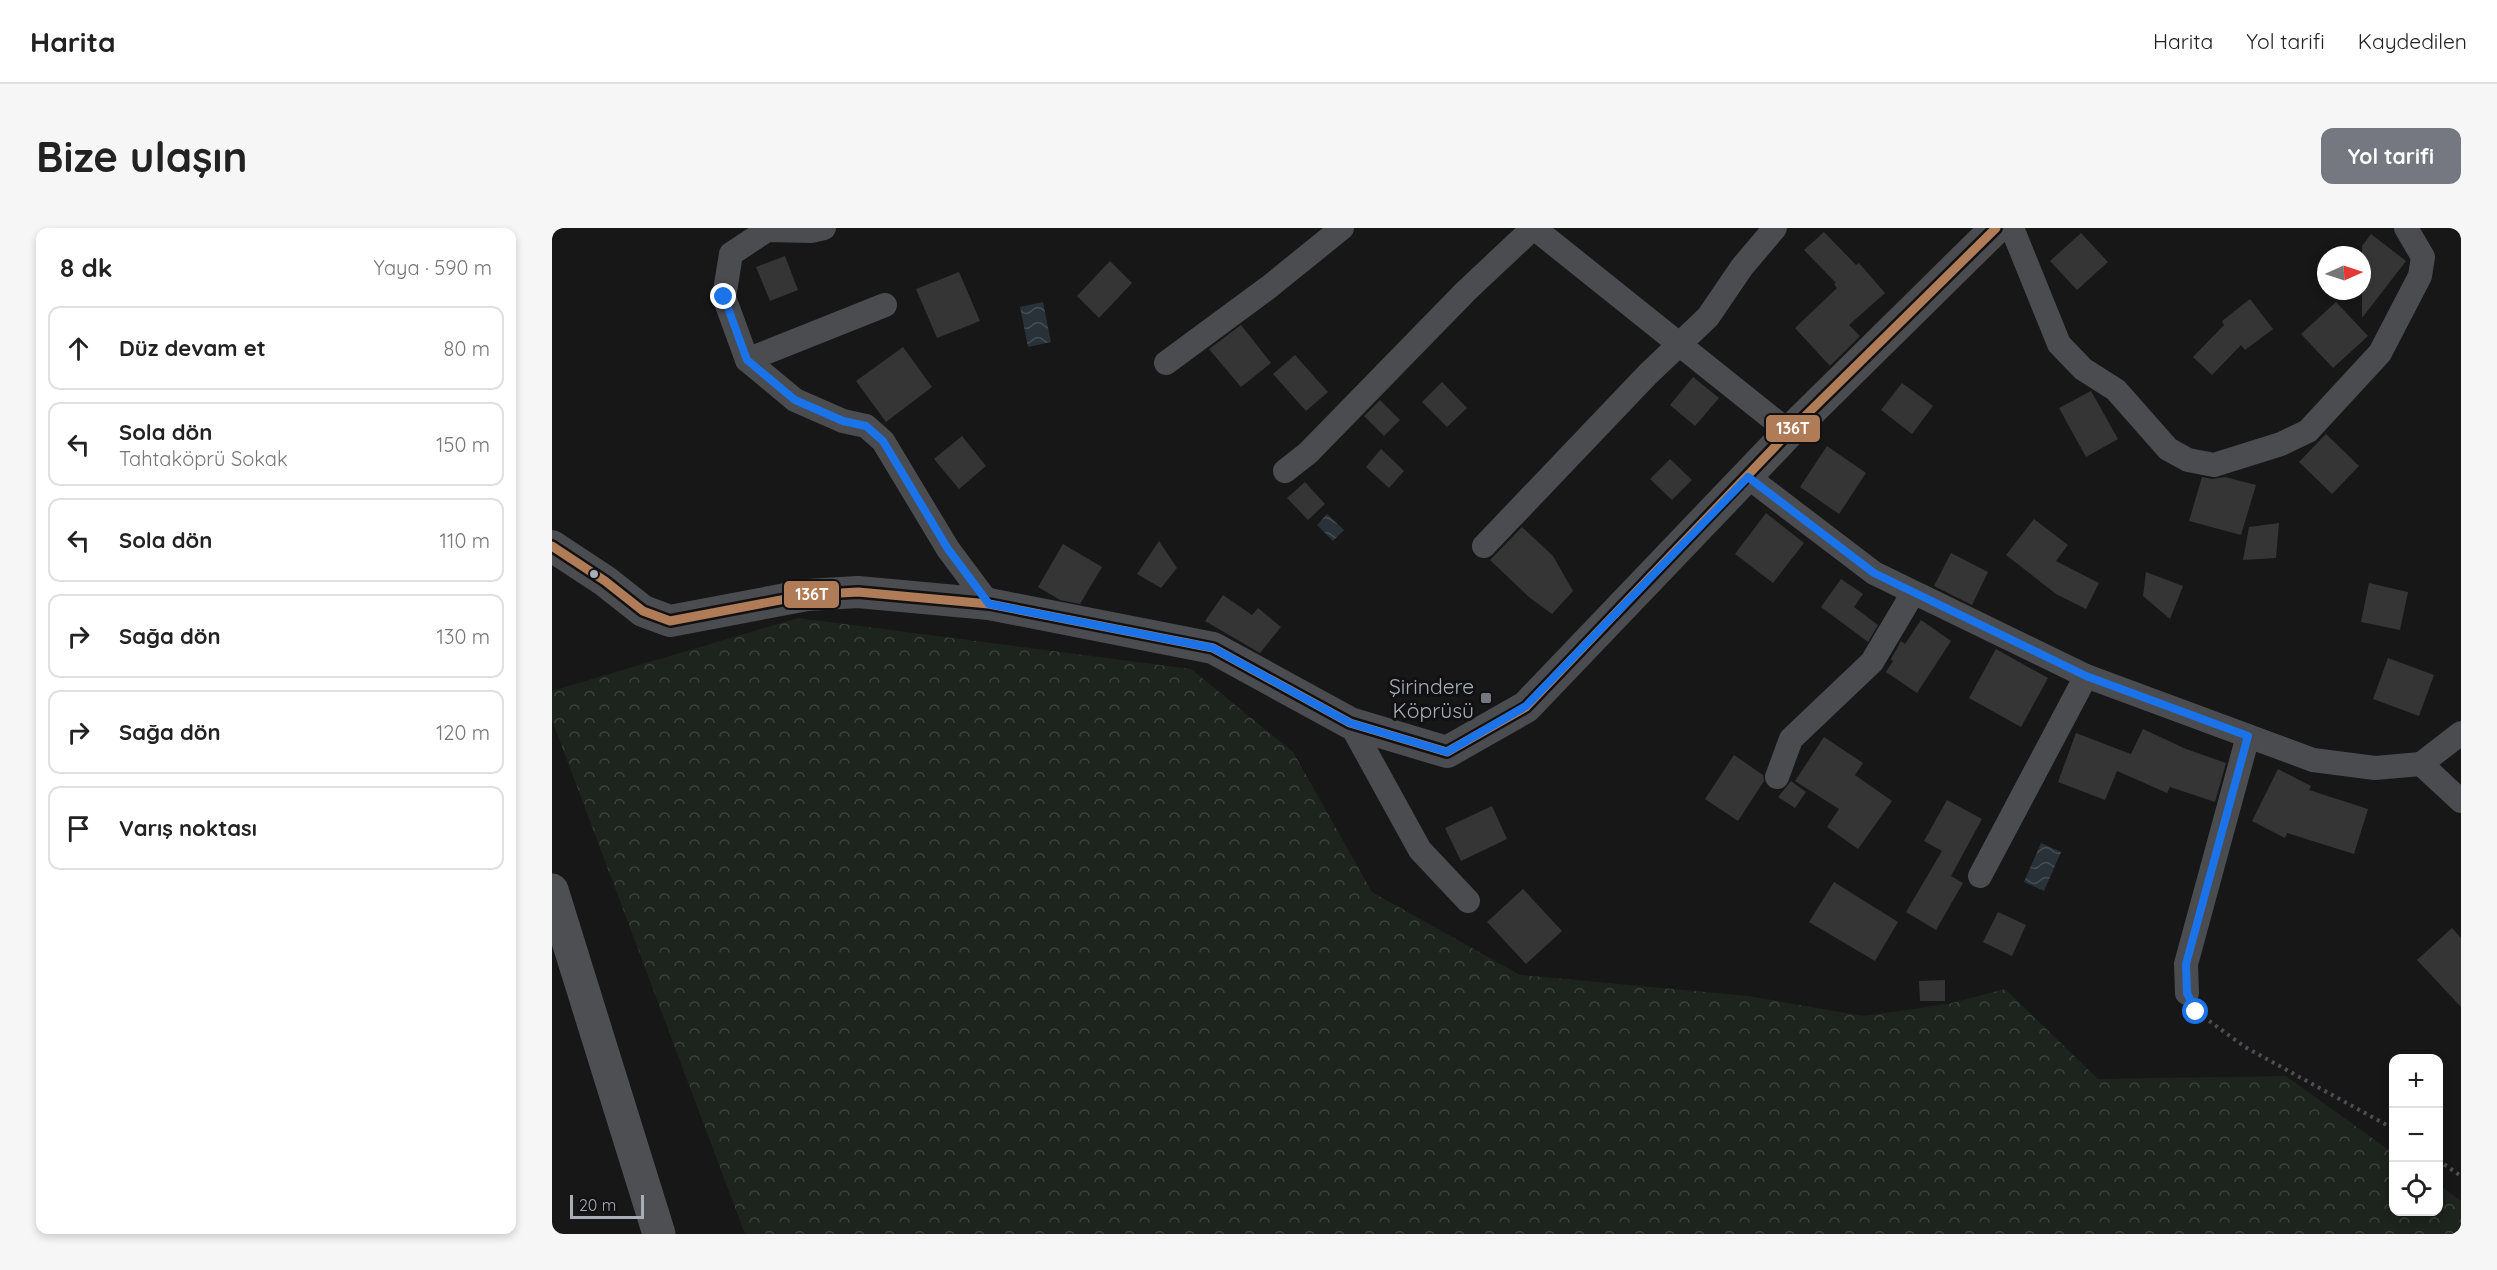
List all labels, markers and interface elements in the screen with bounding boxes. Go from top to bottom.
text: Harita [30,24,116,59]
text: Harita [2153,28,2213,54]
text: Yol tarifi [2246,28,2325,54]
text: Kaydedilen [2358,28,2467,54]
button: Yol tarifi [2321,128,2461,184]
text: Bize ulaşın [36,130,247,183]
north arrow [2317,246,2371,300]
text: 8 dk [60,251,113,284]
text: Yaya · 590 m [373,255,492,280]
route end [710,283,736,309]
icon: ahead [62,332,95,365]
text: Düz devam et [119,334,266,362]
text: 80 m [444,336,490,361]
line badge: 136T [1765,414,1821,443]
text: Sola dön [119,418,212,446]
text: 136T [1776,418,1810,438]
icon: left [62,428,95,461]
text: 150 m [436,432,490,457]
text: Tahtaköprü Sokak [119,446,288,471]
icon: left [62,524,95,557]
text: Sola dön [119,526,212,554]
text: 110 m [440,528,490,553]
unlabelled marker [588,568,600,580]
line badge: 136T [783,580,840,609]
text: 136T [795,584,829,604]
icon: right [62,620,95,653]
text: Sağa dön [119,622,221,650]
text: 130 m [437,624,490,649]
place label: Şirindere Köprüsü [1389,673,1474,723]
marker: Şirindere Köprüsü [1479,691,1493,705]
icon: right [62,716,95,749]
text: Sağa dön [119,718,221,746]
text: 120 m [436,720,490,745]
icon: arrive [62,812,95,845]
text: Varış noktası [119,814,257,842]
route start [2182,998,2208,1024]
map controls [2389,1054,2443,1216]
button: + [2389,1054,2443,1108]
button: − [2389,1108,2443,1162]
button: locate [2389,1162,2443,1216]
scale bar [570,1192,644,1220]
text: 20 m [579,1195,616,1215]

